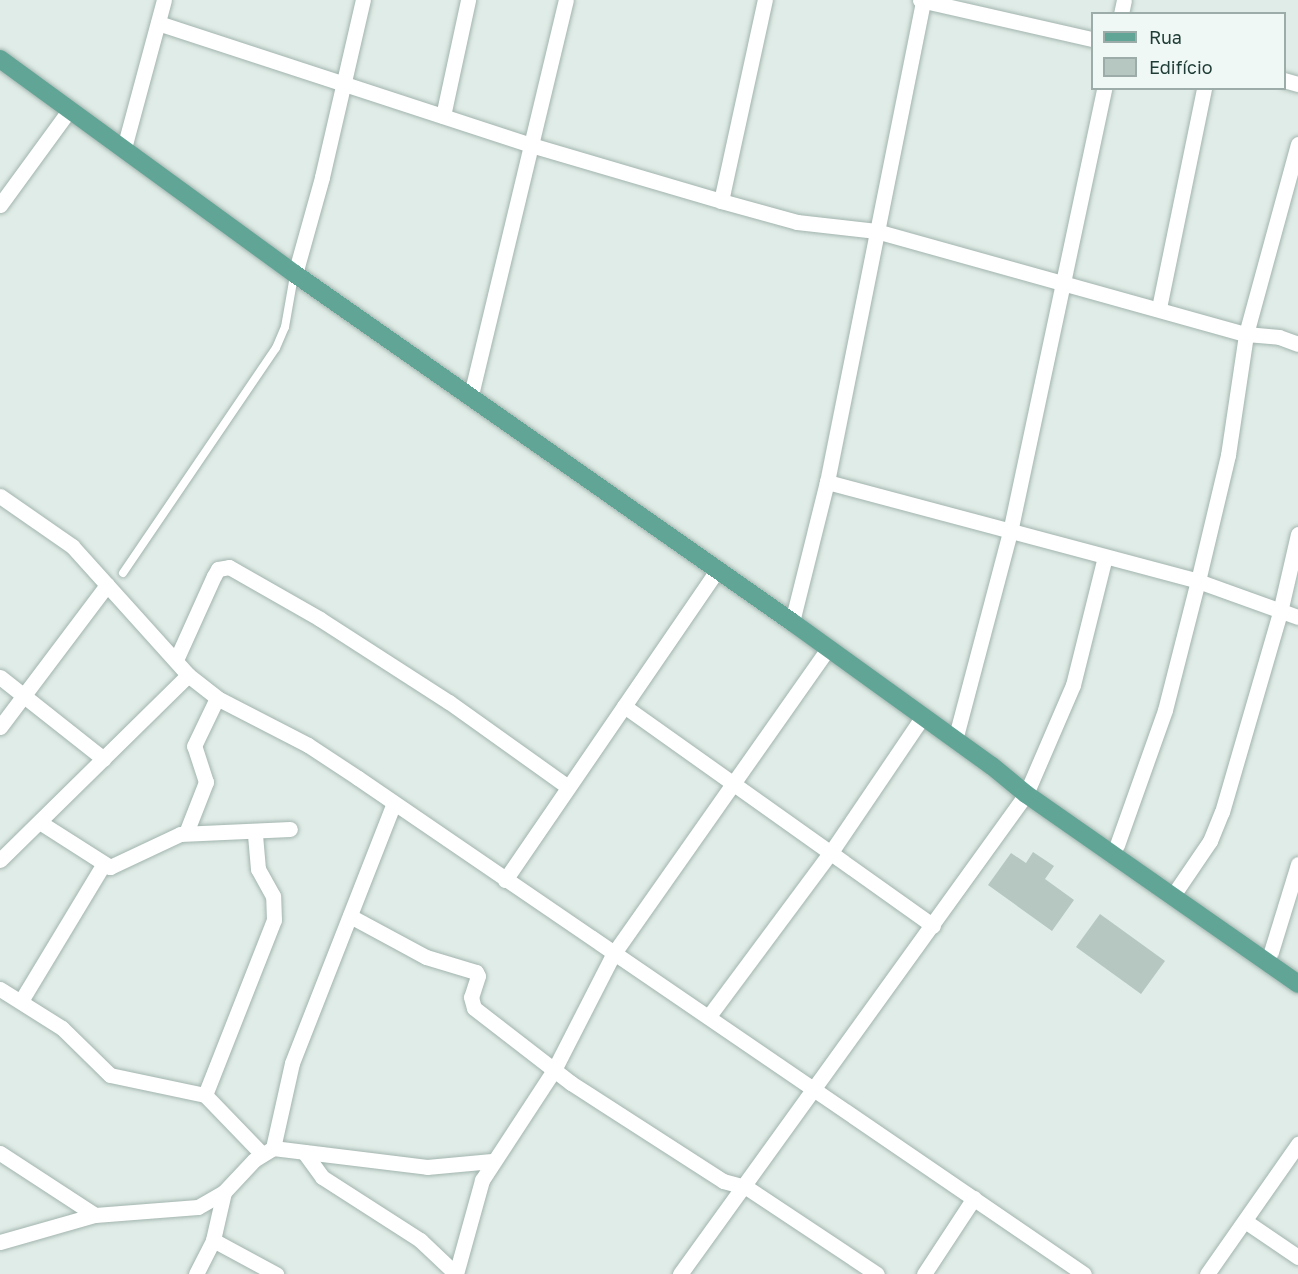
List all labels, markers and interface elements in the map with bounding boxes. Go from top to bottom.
legend [1091,12,1286,90]
text: Rua [1149,26,1182,48]
text: Edifício [1149,56,1213,78]

